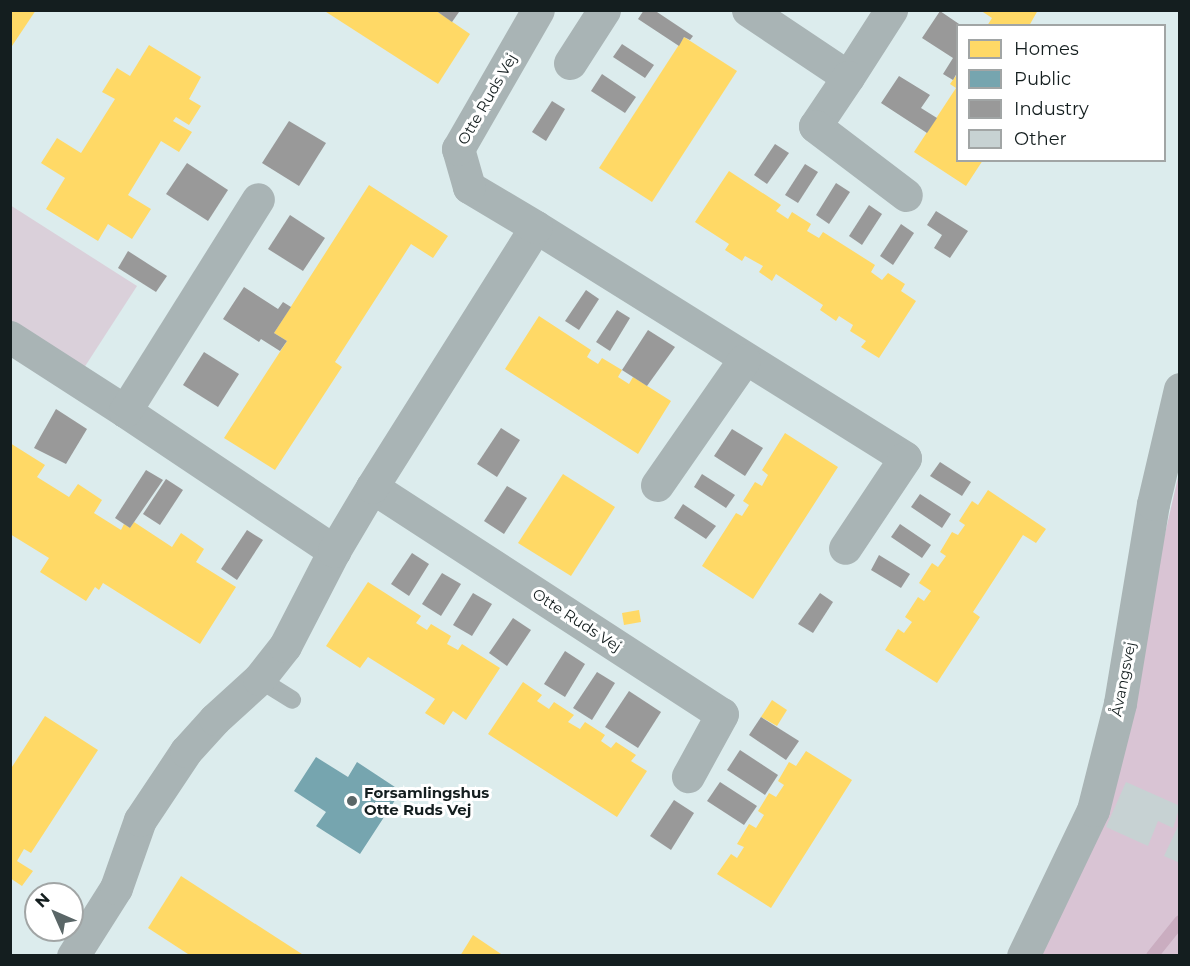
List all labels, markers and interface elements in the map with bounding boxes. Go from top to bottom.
legend [956,24,1166,162]
text: Homes [1014,38,1079,60]
street label: Otte Ruds Vej [454,50,520,148]
text: Public [1014,68,1071,90]
text: Industry [1014,98,1089,120]
text: Other [1014,128,1067,150]
street label: Otte Ruds Vej [529,585,625,655]
street label: Åvangsvej [1107,640,1139,718]
place label: Forsamlingshus Otte Ruds Vej [364,783,489,818]
marker: Forsamlingshus Otte Ruds Vej [345,794,359,808]
north arrow [24,882,84,942]
text: N [31,889,54,912]

